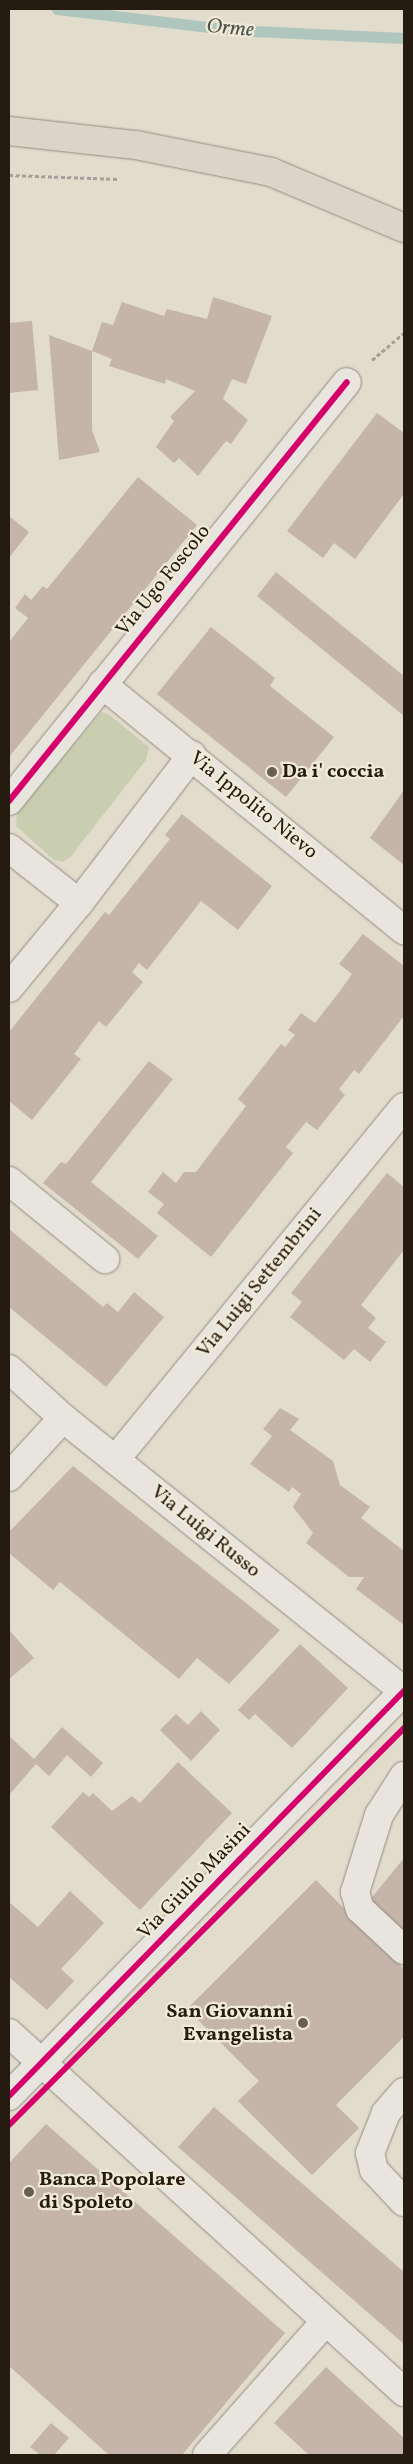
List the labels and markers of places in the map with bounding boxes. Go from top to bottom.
place label: Da i' coccia [282,760,384,784]
marker: Da i' coccia [266,766,278,778]
place label: San Giovanni Evangelista [166,2000,293,2047]
marker: San Giovanni Evangelista [297,2017,309,2029]
place label: Banca Popolare di Spoleto [39,2168,185,2215]
marker: Banca Popolare di Spoleto [23,2186,35,2198]

